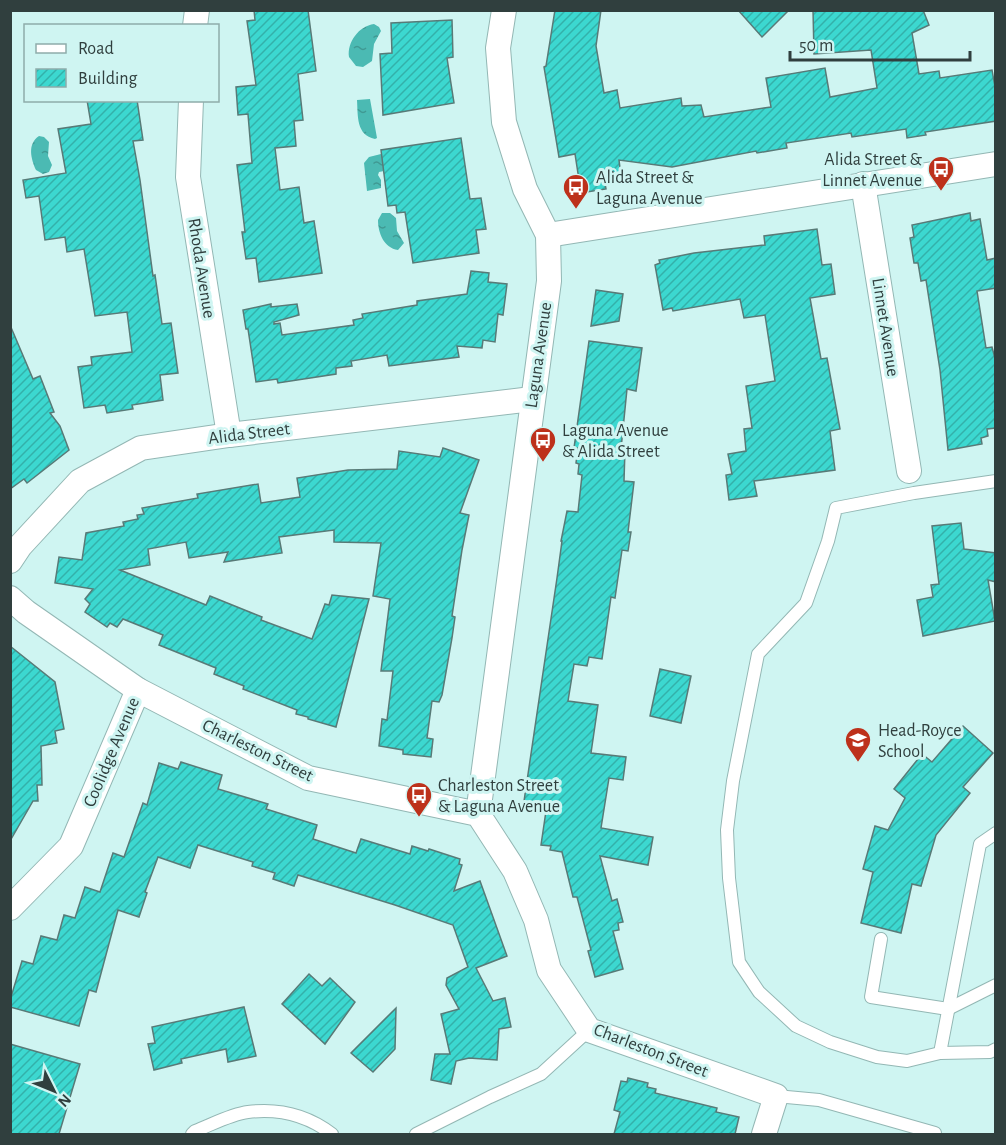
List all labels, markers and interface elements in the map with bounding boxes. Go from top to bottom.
legend [24,24,219,102]
scale bar [790,24,970,62]
text: 50 m [799,37,833,55]
text: Road [78,40,114,58]
text: Building [78,70,138,88]
place label: Alida Street & Linnet Avenue [822,151,923,190]
bus stop icon: Alida Street & Linnet Avenue [926,154,956,192]
place label: Alida Street & Laguna Avenue [596,169,703,208]
bus stop icon: Alida Street & Laguna Avenue [561,172,591,210]
street label: Rhoda Avenue [184,217,218,319]
street label: Linnet Avenue [868,276,902,378]
street label: Laguna Avenue [523,301,555,409]
street label: Alida Street [207,420,291,448]
place label: Laguna Avenue & Alida Street [562,422,669,461]
bus stop icon: Laguna Avenue & Alida Street [528,425,558,463]
street label: Coolidge Avenue [81,695,143,810]
street label: Charleston Street [199,716,316,786]
place label: Head-Royce School [878,722,961,761]
school or university icon: Head-Royce School [843,725,873,763]
place label: Charleston Street & Laguna Avenue [438,777,560,816]
bus stop icon: Charleston Street & Laguna Avenue [404,780,434,818]
street label: Charleston Street [591,1021,711,1081]
north arrow [24,1061,84,1121]
text: N [55,1091,74,1110]

